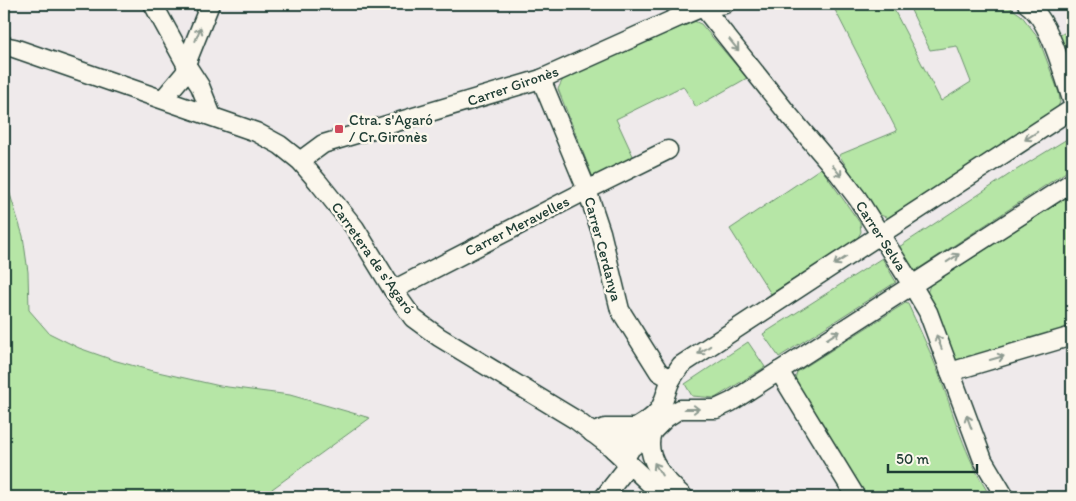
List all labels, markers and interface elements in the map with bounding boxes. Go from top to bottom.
one-way arrow [194,27,204,42]
one-way arrow [728,38,739,51]
street label: Carrer Gironès [465,62,561,110]
place label: Ctra. s'Agaró / Cr Gironès [349,111,433,146]
marker: Ctra. s'Agaró / Cr Gironès [333,123,345,135]
one-way arrow [1025,131,1039,141]
one-way arrow [831,164,842,177]
street label: Carrer Meravelles [462,192,573,260]
street label: Carrer Cerdanya [580,195,626,304]
street label: Carrer Selva [852,197,910,275]
street label: Carretera de s'Agaró [328,198,418,318]
one-way arrow [946,253,960,264]
one-way arrow [833,256,847,266]
one-way arrow [826,330,840,340]
one-way arrow [934,335,943,350]
one-way arrow [697,345,711,355]
one-way arrow [989,353,1005,363]
one-way arrow [684,404,700,414]
one-way arrow [964,415,973,430]
scale bar [888,441,977,473]
text: 50 m [896,450,929,468]
one-way arrow [653,462,663,476]

